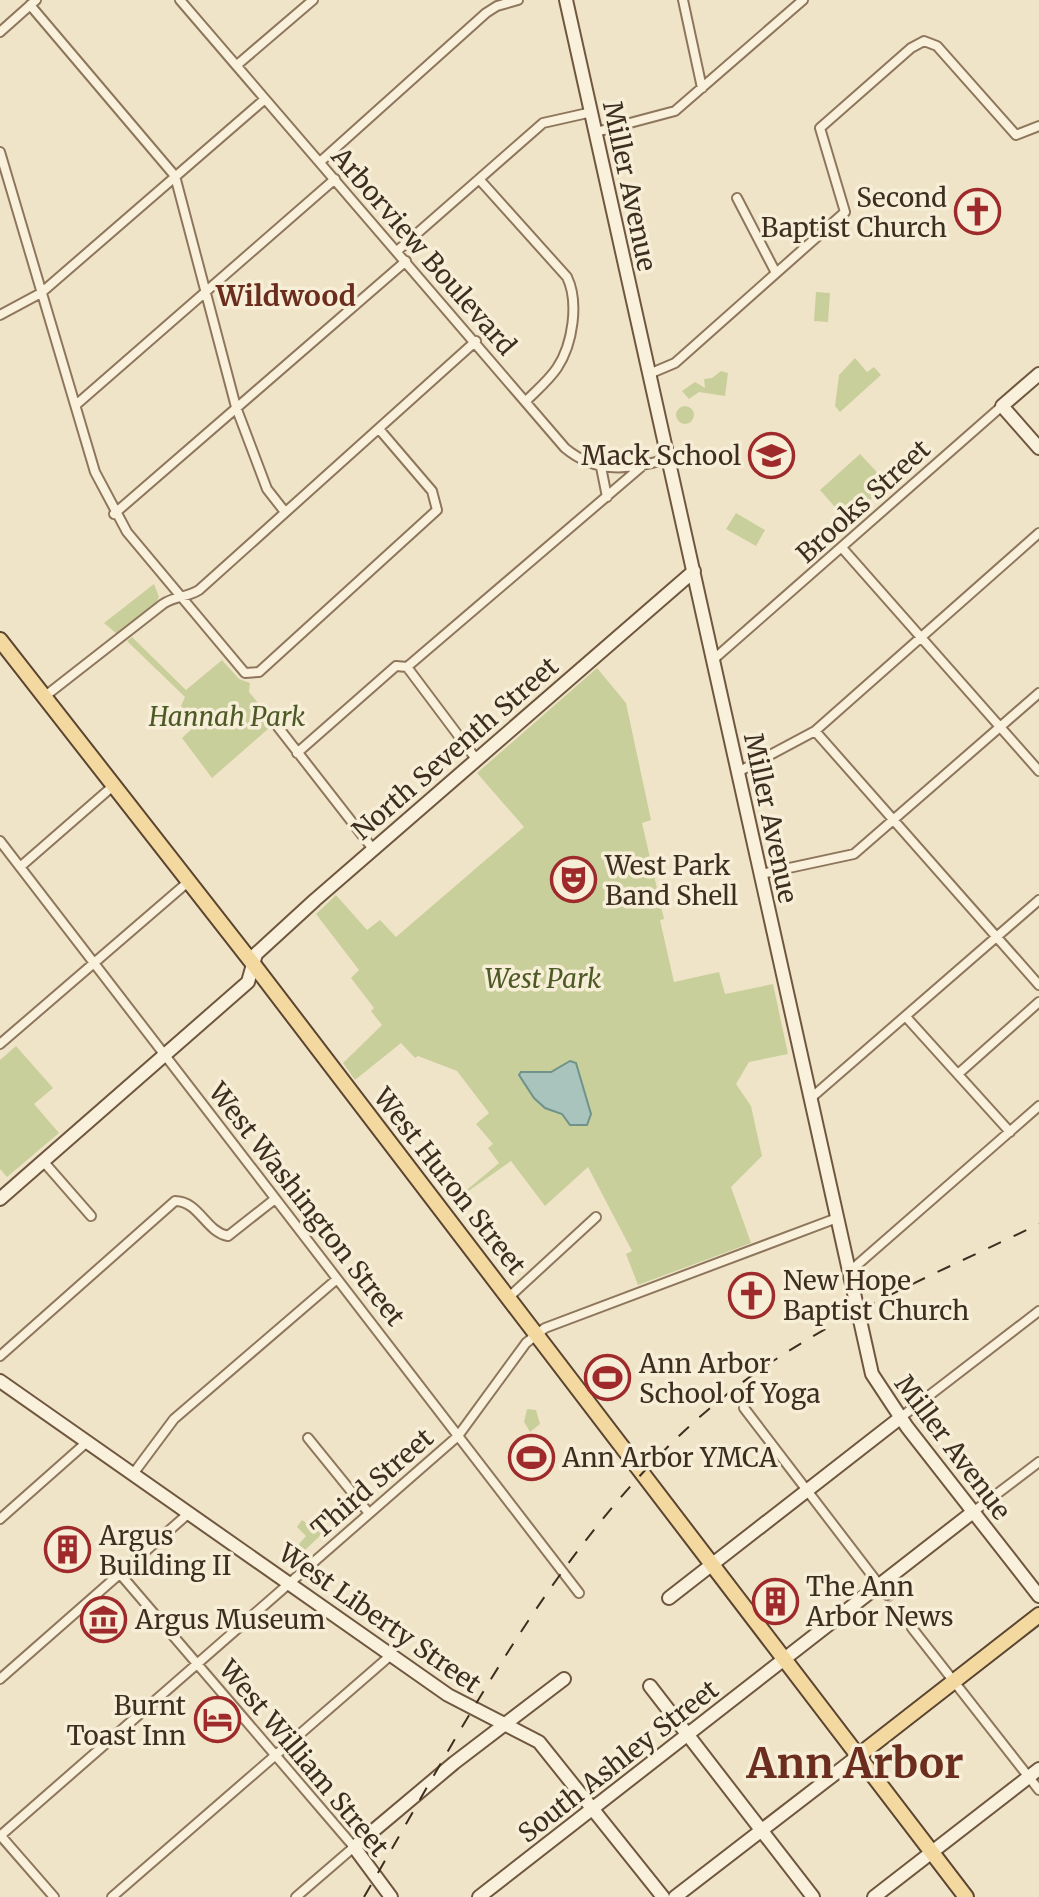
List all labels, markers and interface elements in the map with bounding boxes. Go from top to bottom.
street label: Miller Avenue [596,98,664,274]
street label: Arborview Boulevard [324,140,524,362]
place label: Second Baptist Church [761,181,947,244]
church icon: Second Baptist Church [954,188,1002,236]
district label: Wildwood [215,278,356,314]
school or university icon: Mack School [748,431,796,479]
street label: Brooks Street [789,432,937,570]
place label: Mack School [581,439,741,472]
street label: North Seventh Street [345,650,565,846]
park label: Hannah Park [148,700,305,733]
street label: Miller Avenue [737,730,805,906]
place label: West Park Band Shell [604,849,738,912]
theatre icon: West Park Band Shell [550,856,598,904]
park label: West Park [485,962,601,995]
street label: West Washington Street [201,1075,412,1332]
street label: West Huron Street [366,1080,533,1281]
place label: New Hope Baptist Church [783,1264,969,1327]
church icon: New Hope Baptist Church [728,1271,776,1319]
place label: Ann Arbor School of Yoga [638,1347,820,1410]
sports icon: Ann Arbor School of Yoga [584,1354,632,1402]
street label: Miller Avenue [888,1368,1018,1526]
street label: Third Street [304,1421,440,1545]
sports icon: Ann Arbor YMCA [507,1433,555,1481]
place label: Ann Arbor YMCA [561,1441,778,1474]
place label: Argus Building II [98,1519,231,1582]
building icon: Argus Building II [44,1526,92,1574]
street label: West Liberty Street [272,1535,487,1700]
place label: The Ann Arbor News [805,1570,953,1633]
building icon: The Ann Arbor News [751,1577,799,1625]
museum icon: Argus Museum [80,1595,128,1643]
place label: Argus Museum [134,1603,325,1636]
street label: West William Street [211,1652,396,1863]
street label: South Ashley Street [511,1672,725,1850]
place label: Burnt Toast Inn [66,1689,186,1752]
hotel icon: Burnt Toast Inn [193,1696,241,1744]
district label: Ann Arbor [746,1737,963,1789]

